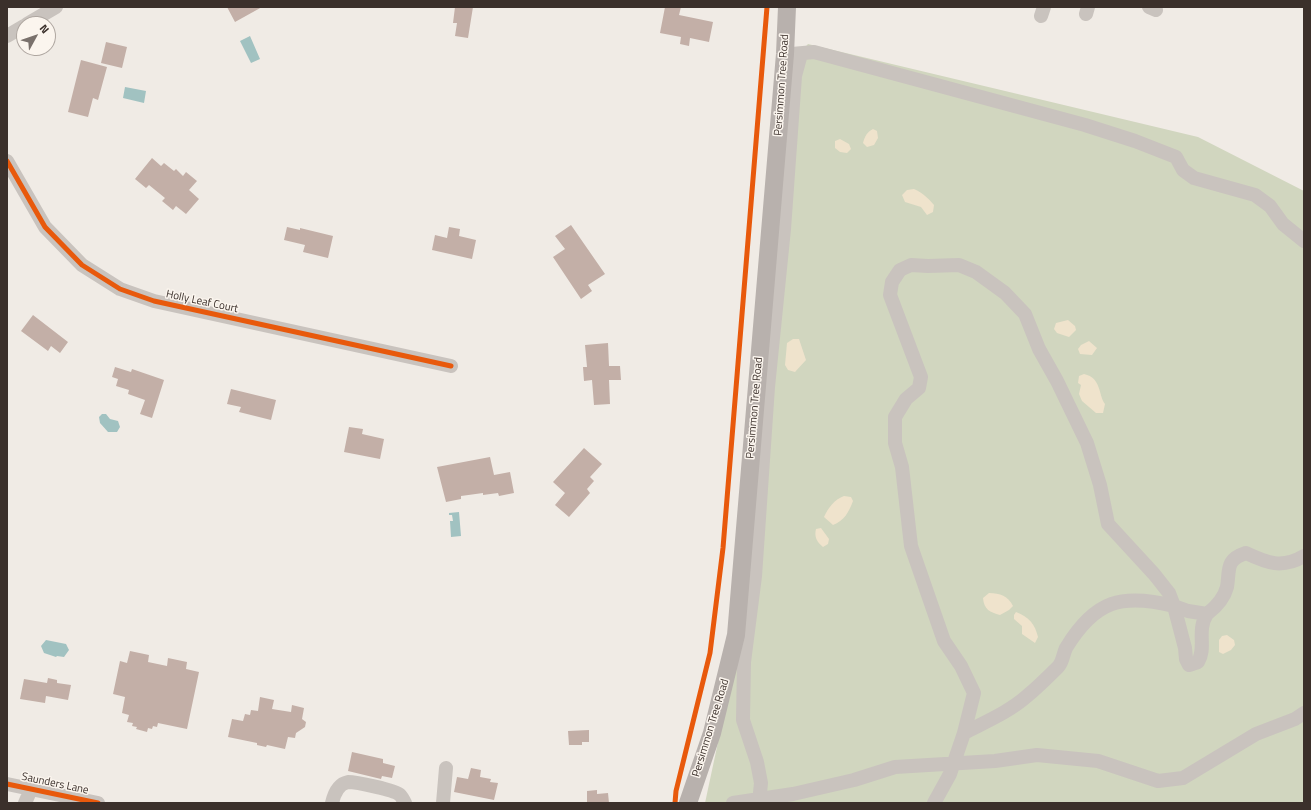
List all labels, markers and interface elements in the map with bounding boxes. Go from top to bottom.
north arrow [16,16,56,56]
text: N [36,21,53,37]
street label: Persimmon Tree Road [772,34,792,136]
street label: Holly Leaf Court [165,288,239,316]
street label: Persimmon Tree Road [744,357,766,459]
street label: Persimmon Tree Road [690,677,732,779]
street label: Saunders Lane [20,770,90,798]

